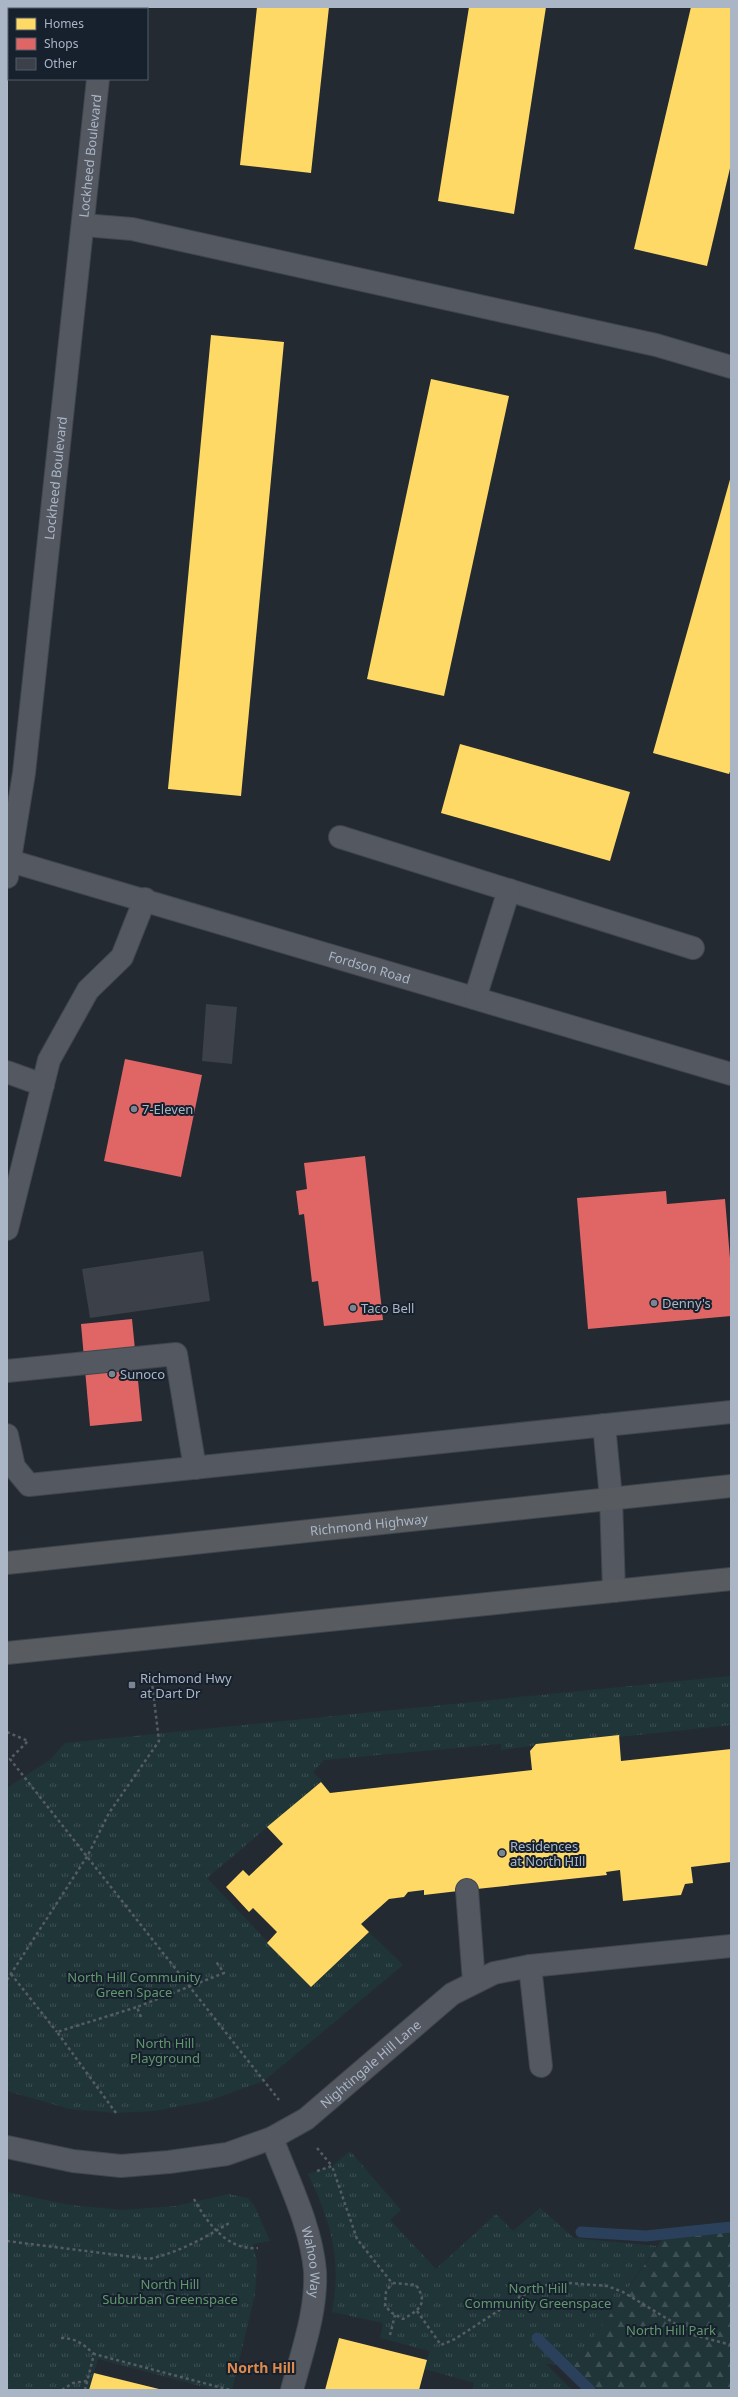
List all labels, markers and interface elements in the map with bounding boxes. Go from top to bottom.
legend [8,8,148,80]
text: Homes [44,15,84,32]
text: Shops [44,35,79,52]
text: Other [44,55,77,72]
street label: Lockheed Boulevard [74,93,105,218]
street label: Lockheed Boulevard [40,416,71,541]
street label: Fordson Road [326,947,413,988]
place label: 7-Eleven [142,1100,193,1118]
marker: 7-Eleven [129,1104,139,1114]
place label: Denny's [662,1294,711,1312]
marker: Denny's [649,1298,659,1308]
place label: Taco Bell [361,1299,414,1317]
marker: Taco Bell [348,1303,358,1313]
place label: Sunoco [120,1365,165,1383]
marker: Sunoco [107,1369,117,1379]
street label: Richmond Highway [309,1509,429,1540]
place label: Richmond Hwy at Dart Dr [140,1669,232,1702]
marker: Richmond Hwy at Dart Dr [127,1680,137,1690]
place label: Residences at North HIll [510,1837,585,1870]
marker: Residences at North HIll [497,1848,507,1858]
park label: North Hill Community Green Space [67,1968,201,2001]
street label: Nightingale Hill Lane [316,2016,425,2112]
park label: North Hill Playground [130,2034,200,2067]
street label: Wahoo Way [297,2224,324,2299]
park label: North Hill Suburban Greenspace [102,2275,238,2308]
park label: North Hill Community Greenspace [465,2279,611,2312]
park label: North Hill Park [626,2321,716,2339]
district label: North Hill [227,2358,295,2377]

